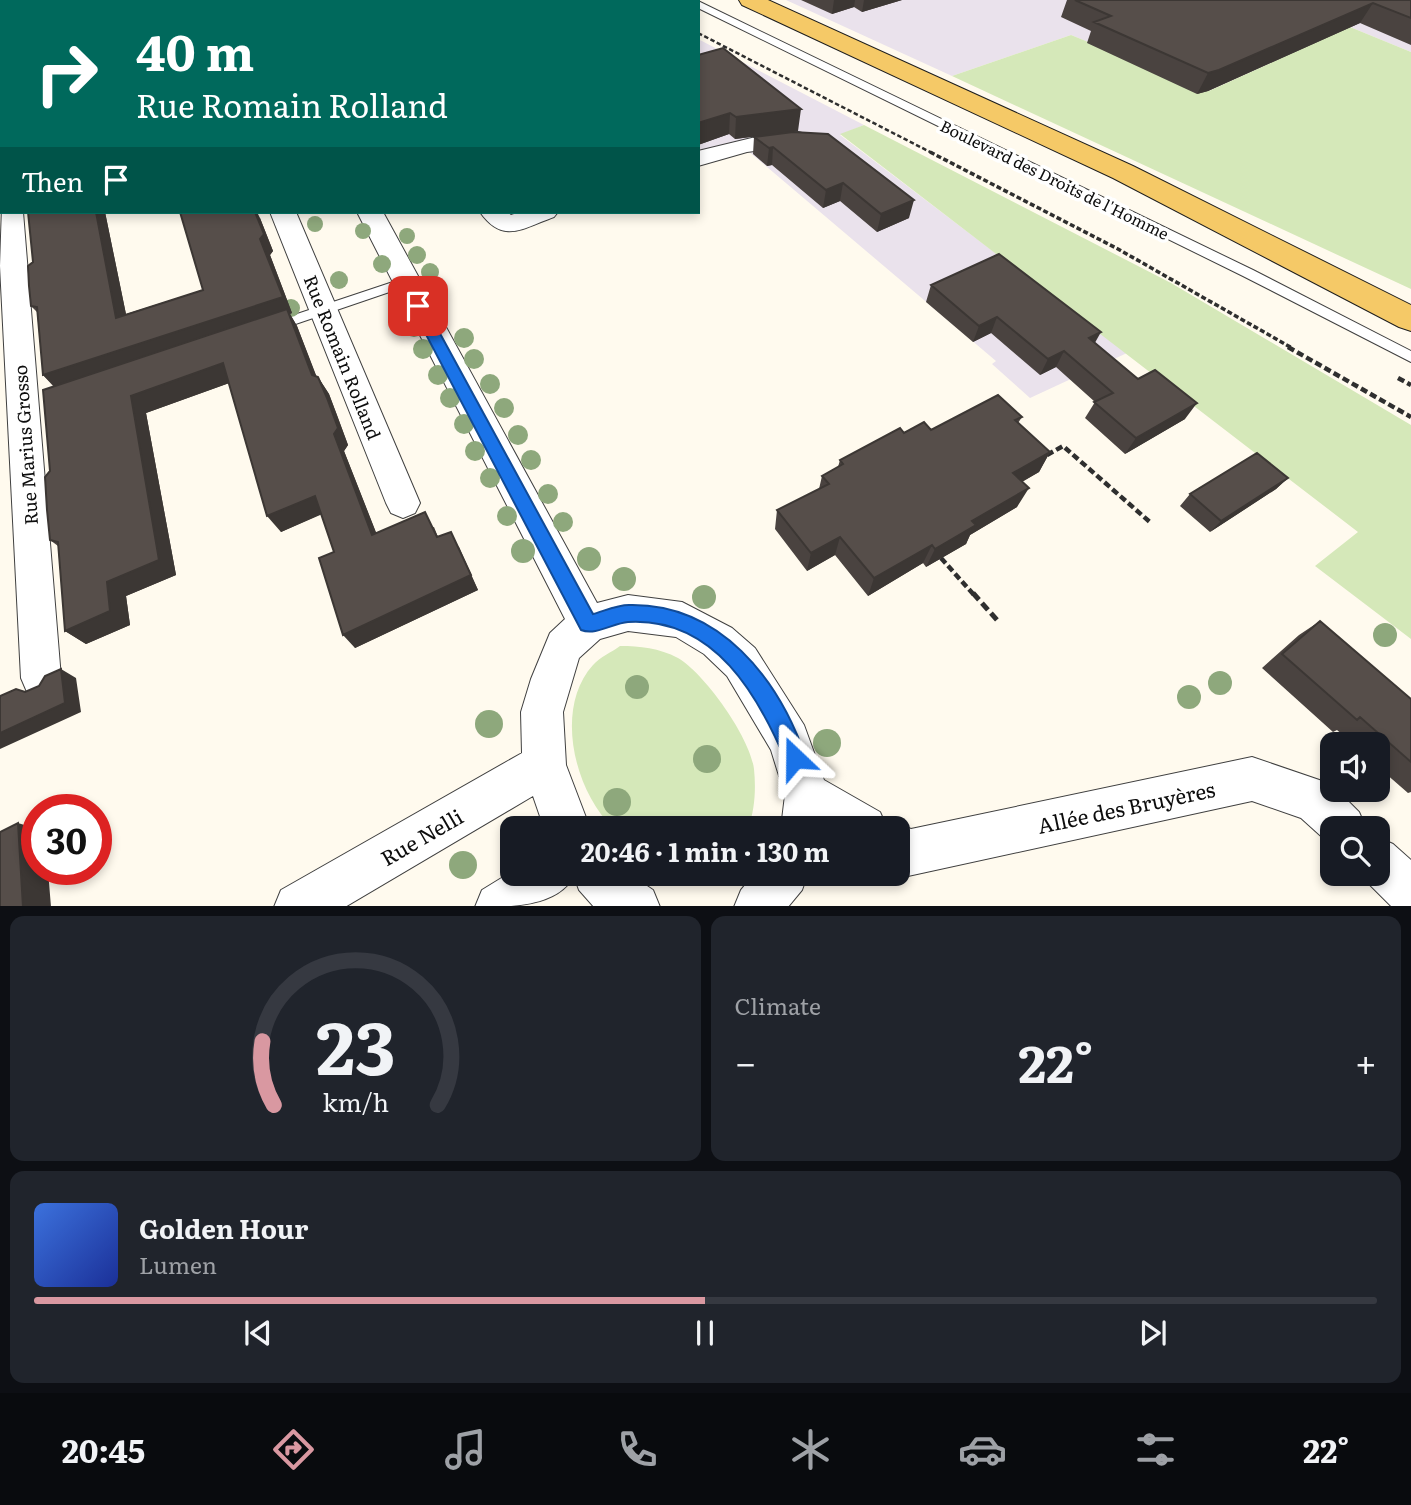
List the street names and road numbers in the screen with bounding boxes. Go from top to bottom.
street label: Boulevard des Droits de l'Homme [937,113,1173,245]
street label: Rue Romain Rolland [298,271,388,443]
street label: Rue Marius Grosso [6,364,44,526]
street label: Allée des Bruyères [1034,772,1218,840]
street label: Rue Nelli [374,800,468,872]

